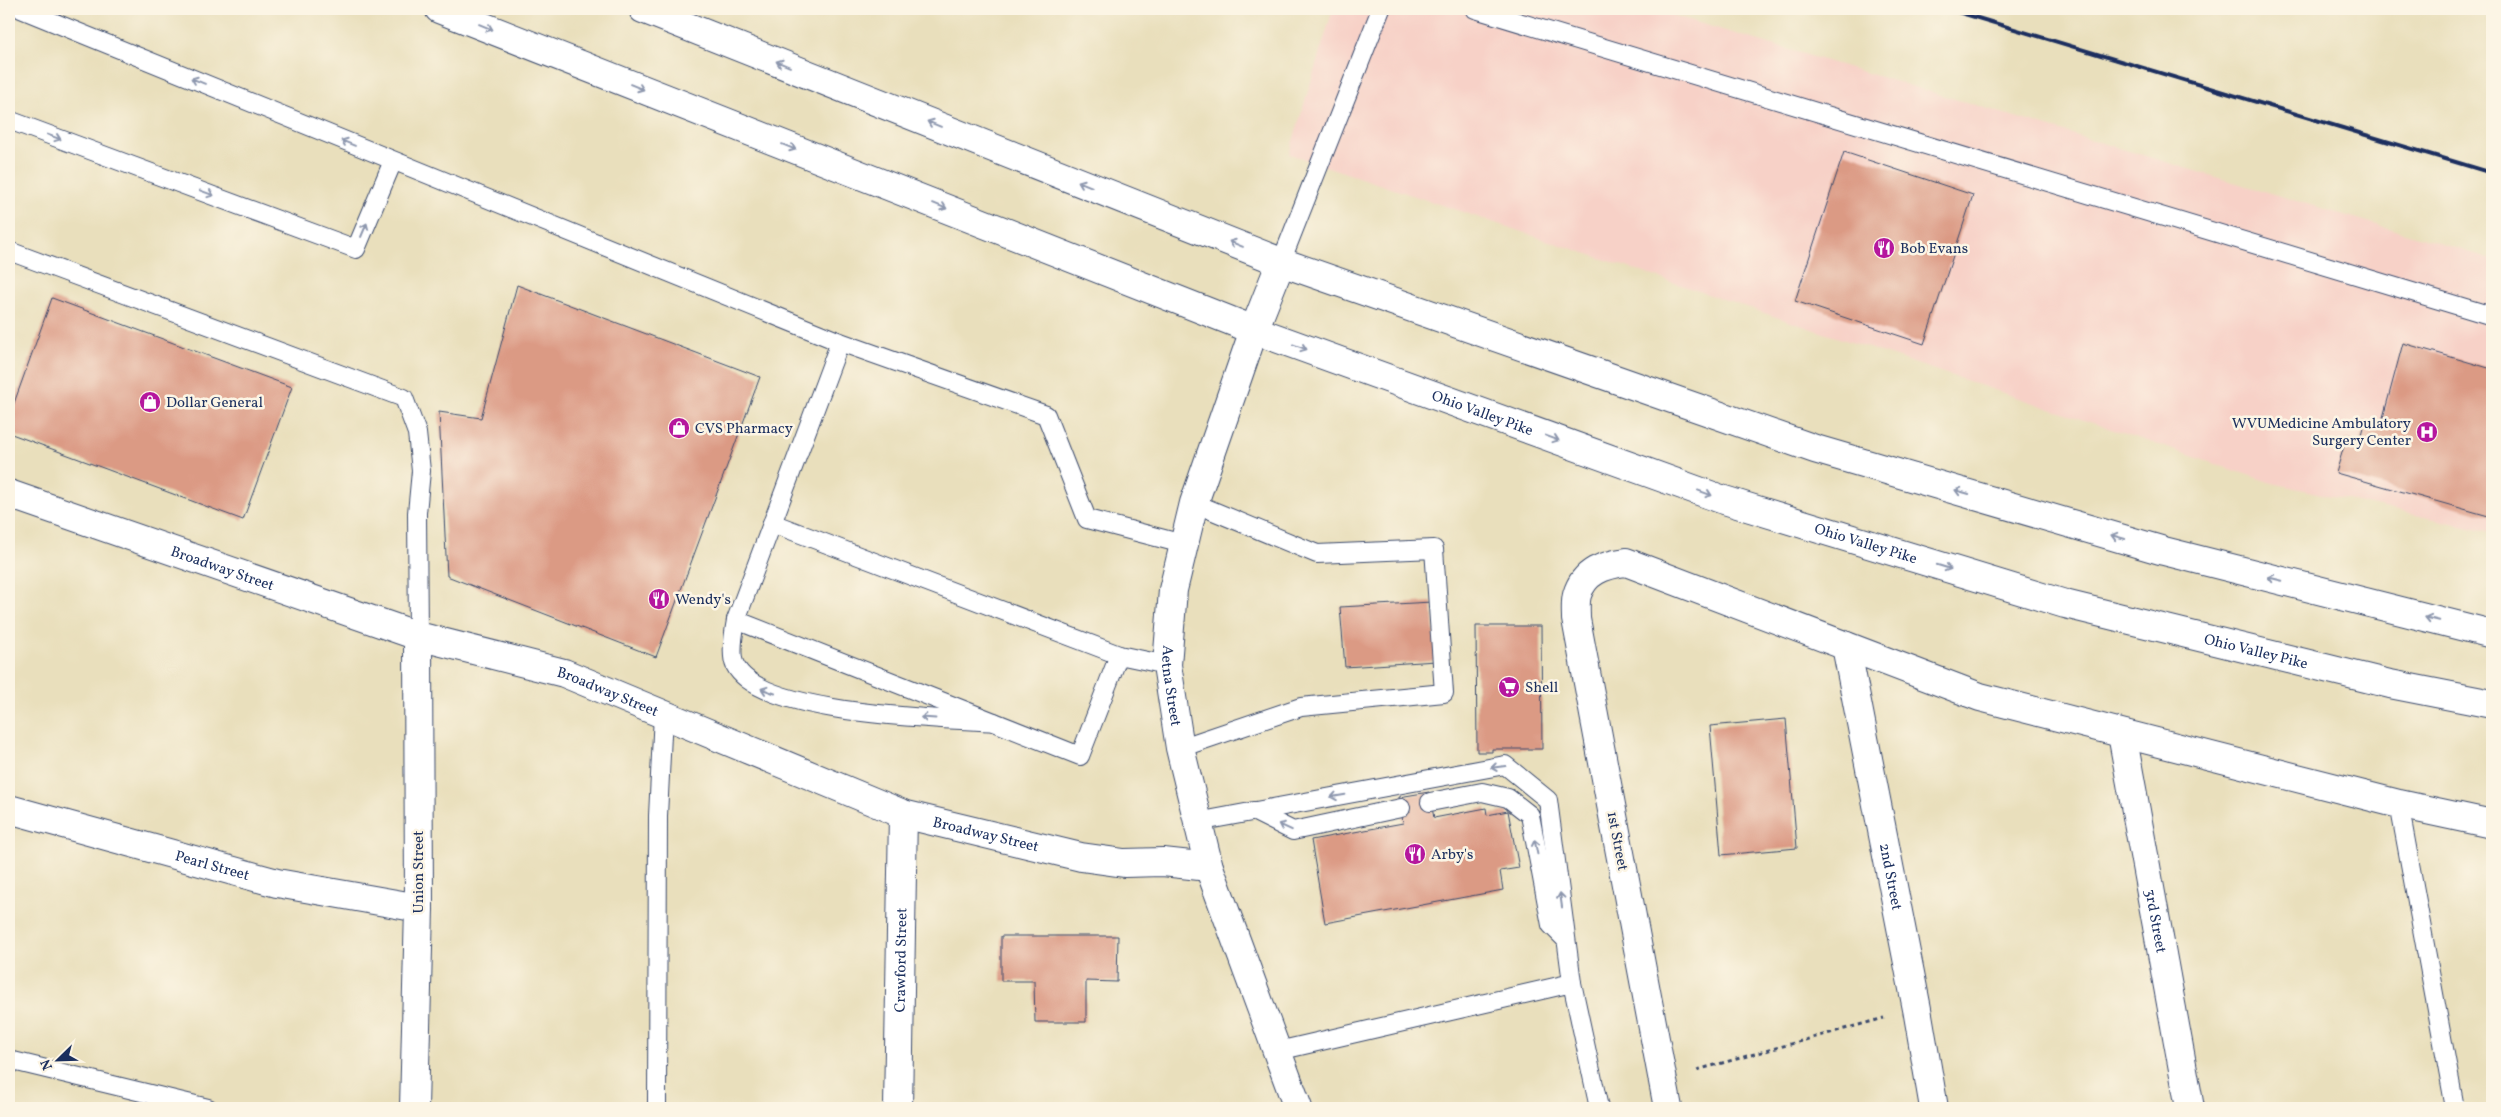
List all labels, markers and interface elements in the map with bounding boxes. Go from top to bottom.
one-way arrow [478,23,493,33]
one-way arrow [776,59,791,69]
one-way arrow [191,76,206,86]
one-way arrow [629,83,644,93]
one-way arrow [927,119,942,129]
one-way arrow [46,133,62,142]
one-way arrow [341,137,356,147]
one-way arrow [780,143,796,152]
one-way arrow [1078,179,1093,189]
one-way arrow [199,189,214,198]
one-way arrow [932,202,947,212]
one-way arrow [360,223,370,238]
restaurant icon: Bob Evans [1872,236,1896,260]
one-way arrow [1229,239,1244,249]
place label: Bob Evans [1900,239,1968,260]
one-way arrow [1292,343,1308,352]
street label: Ohio Valley Pike [1428,386,1536,442]
shop icon: Dollar General [138,390,162,414]
place label: Dollar General [166,393,263,414]
place label: WVUMedicine Ambulatory Surgery Center [2232,414,2411,452]
shop icon: CVS Pharmacy [667,416,691,440]
place label: CVS Pharmacy [695,419,793,440]
hospital icon: WVUMedicine Ambulatory Surgery Center [2415,420,2439,444]
one-way arrow [1544,434,1559,443]
one-way arrow [1954,486,1970,496]
one-way arrow [1697,489,1712,498]
street label: Ohio Valley Pike [1811,519,1919,570]
one-way arrow [2110,532,2126,542]
street label: Broadway Street [167,542,277,597]
one-way arrow [1935,562,1951,572]
one-way arrow [2267,574,2283,583]
restaurant icon: Wendy's [647,587,671,611]
place label: Wendy's [675,590,731,611]
one-way arrow [2425,614,2441,623]
street label: Ohio Valley Pike [2202,630,2310,675]
street label: Aetna Street [1155,644,1185,728]
street label: Broadway Street [555,663,661,723]
supermarket icon: Shell [1497,675,1521,699]
place label: Shell [1525,678,1558,699]
one-way arrow [761,685,777,695]
one-way arrow [920,713,936,722]
one-way arrow [1490,762,1506,772]
one-way arrow [1331,791,1347,801]
street label: 1st Street [1601,810,1633,873]
street label: Broadway Street [930,813,1041,858]
one-way arrow [1278,822,1293,832]
street label: Union Street [409,831,430,913]
one-way arrow [1531,839,1540,855]
restaurant icon: Arby's [1403,842,1427,866]
street label: 2nd Street [1873,842,1906,912]
place label: Arby's [1431,845,1473,866]
street label: Pearl Street [172,846,252,887]
street label: 3rd Street [2138,887,2171,955]
one-way arrow [1556,892,1566,908]
street label: Crawford Street [891,907,913,1013]
north arrow [32,1034,82,1084]
text: N [37,1056,58,1073]

